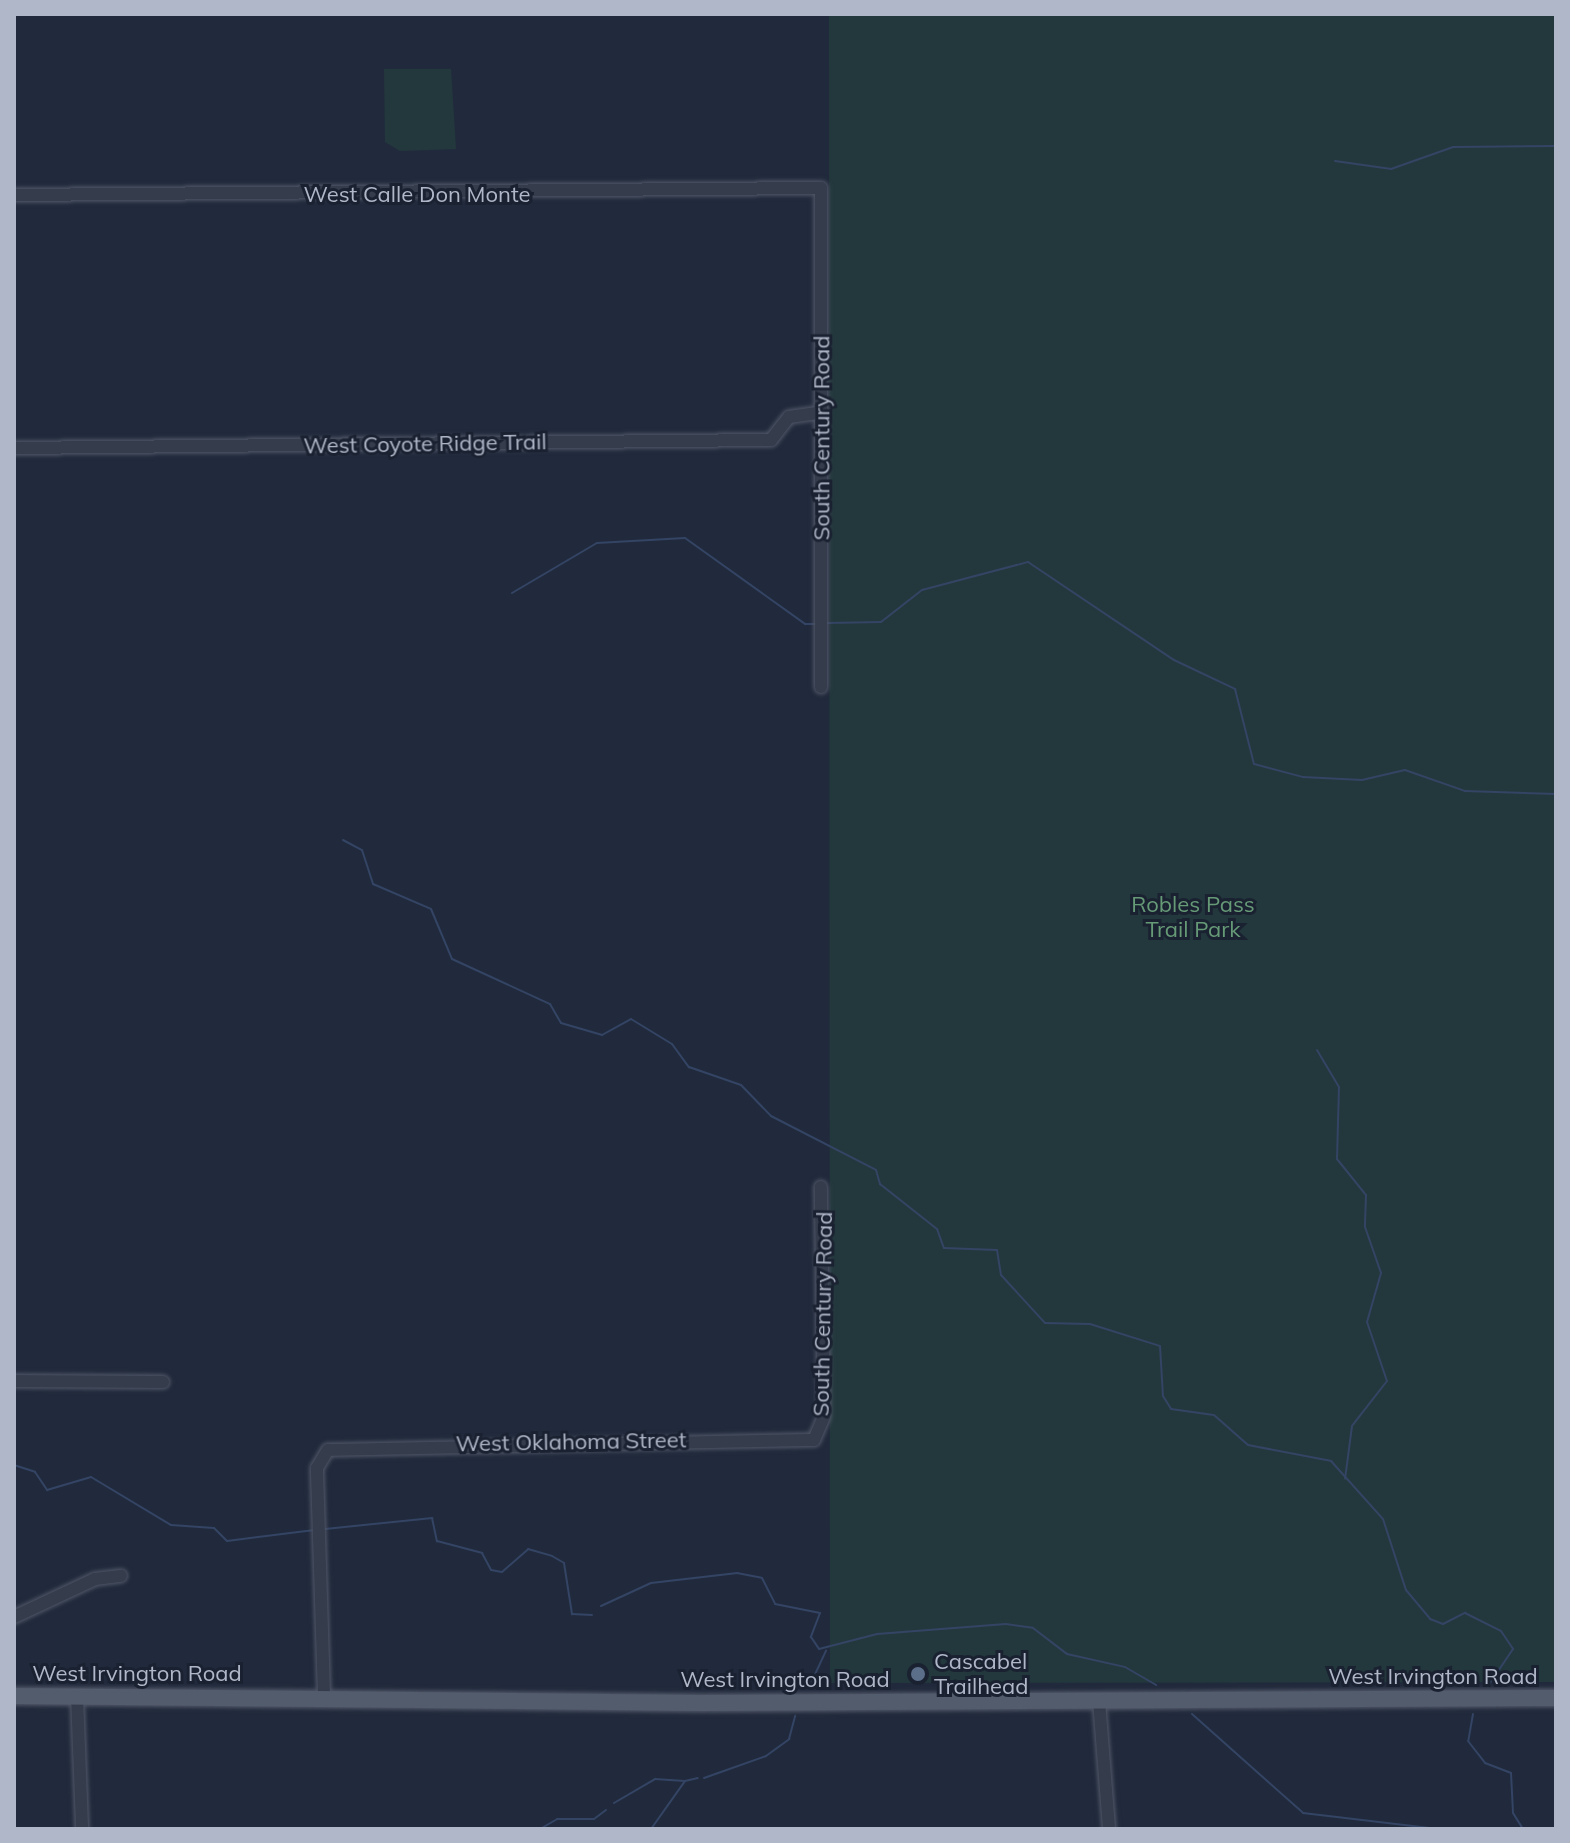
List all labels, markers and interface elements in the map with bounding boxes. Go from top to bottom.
street label: West Calle Don Monte [304,182,530,208]
street label: South Century Road [809,336,835,540]
street label: West Coyote Ridge Trail [303,429,547,459]
park label: Robles Pass Trail Park [1131,891,1255,942]
street label: South Century Road [808,1211,838,1417]
street label: West Oklahoma Street [455,1427,687,1457]
place label: Cascabel Trailhead [934,1648,1028,1700]
street label: West Irvington Road [32,1661,242,1687]
street label: West Irvington Road [1328,1664,1538,1690]
marker: Cascabel Trailhead [909,1665,927,1683]
street label: West Irvington Road [680,1667,890,1693]

